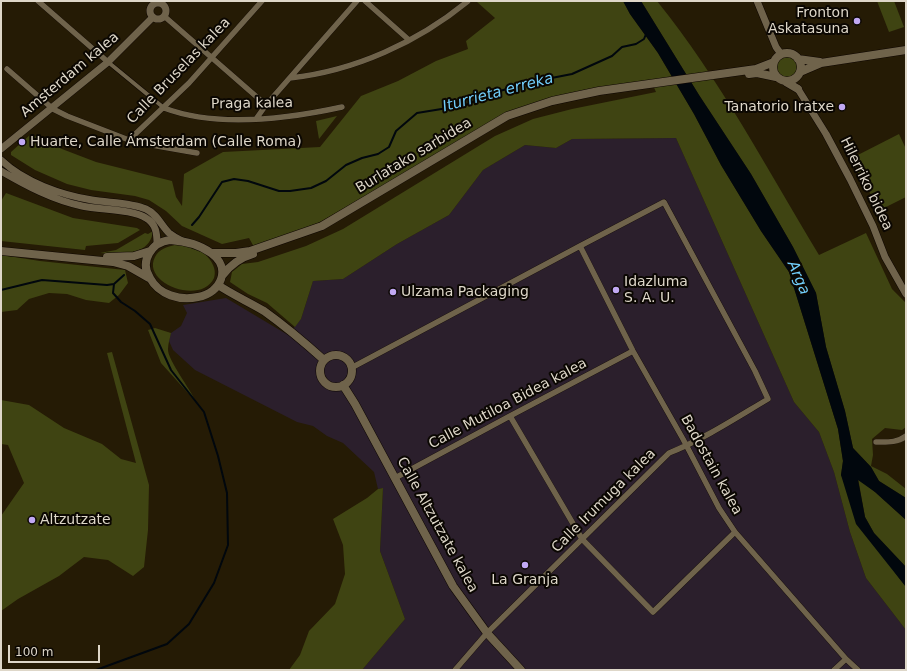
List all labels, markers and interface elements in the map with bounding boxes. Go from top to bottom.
place label: Fronton Askatasuna [768,5,849,38]
street label: Calle Bruselas kalea [124,14,234,128]
marker: Fronton Askatasuna [852,16,862,26]
street label: Amsterdam kalea [17,29,123,121]
water label: Iturrieta erreka [441,70,555,116]
street label: Praga kalea [211,95,293,113]
place label: Tanatorio Iratxe [725,99,834,115]
marker: Tanatorio Iratxe [837,102,847,112]
street label: Burlatako sarbidea [353,115,475,197]
place label: Huarte, Calle Ámsterdam (Calle Roma) [30,134,302,150]
street label: Hilerriko bidea [836,135,896,233]
marker: Huarte, Calle Ámsterdam (Calle Roma) [17,137,27,147]
water label: Arga [783,258,813,298]
place label: Idazluma S. A. U. [624,274,688,306]
place label: Ulzama Packaging [401,284,529,300]
marker: Idazluma S. A. U. [611,285,621,295]
marker: Ulzama Packaging [388,287,398,297]
street label: Calle Mutiloa Bidea kalea [426,355,590,453]
street label: Badostain kalea [677,412,745,518]
street label: Calle Irumuga kalea [549,446,659,556]
street label: Calle Altzutzate kalea [393,455,481,595]
place label: Altzutzate [40,512,111,528]
marker: Altzutzate [27,515,37,525]
marker: La Granja [520,560,530,570]
place label: La Granja [491,572,559,588]
scale bar [10,637,102,663]
text: 100 m [15,645,53,659]

